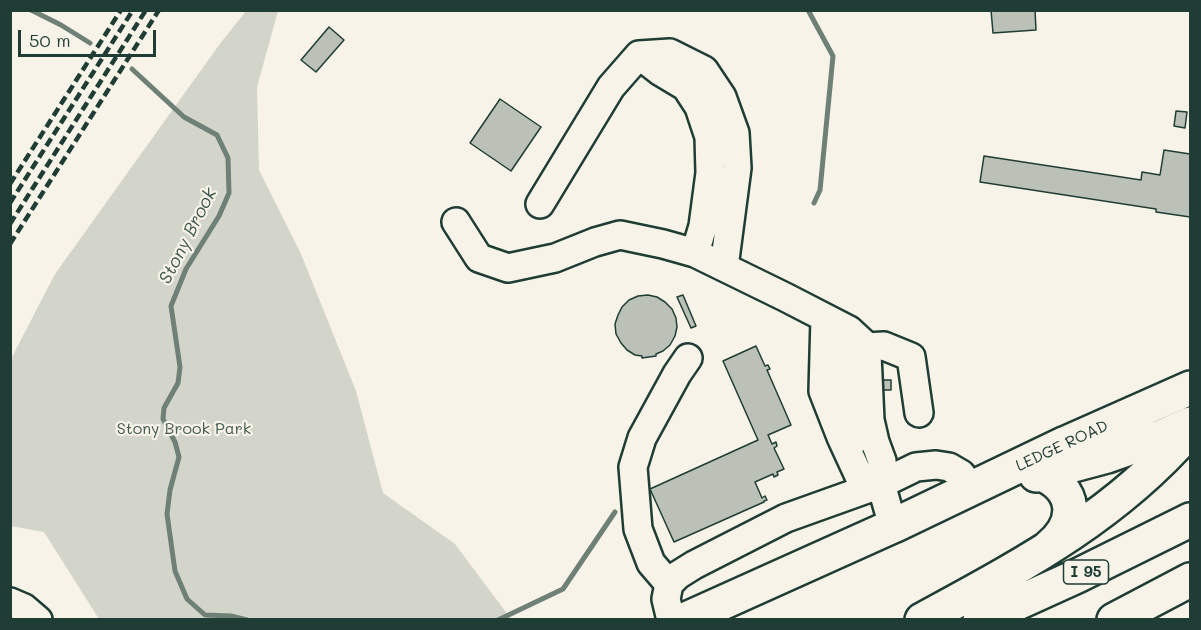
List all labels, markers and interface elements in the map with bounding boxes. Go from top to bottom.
scale bar [21,18,159,56]
text: 50 m [29,28,71,52]
water label: Stony Brook [155,184,221,288]
street label: LEDGE ROAD [1013,416,1111,476]
park label: Stony Brook Park [117,419,251,439]
road number: I 95 [1064,560,1108,584]

